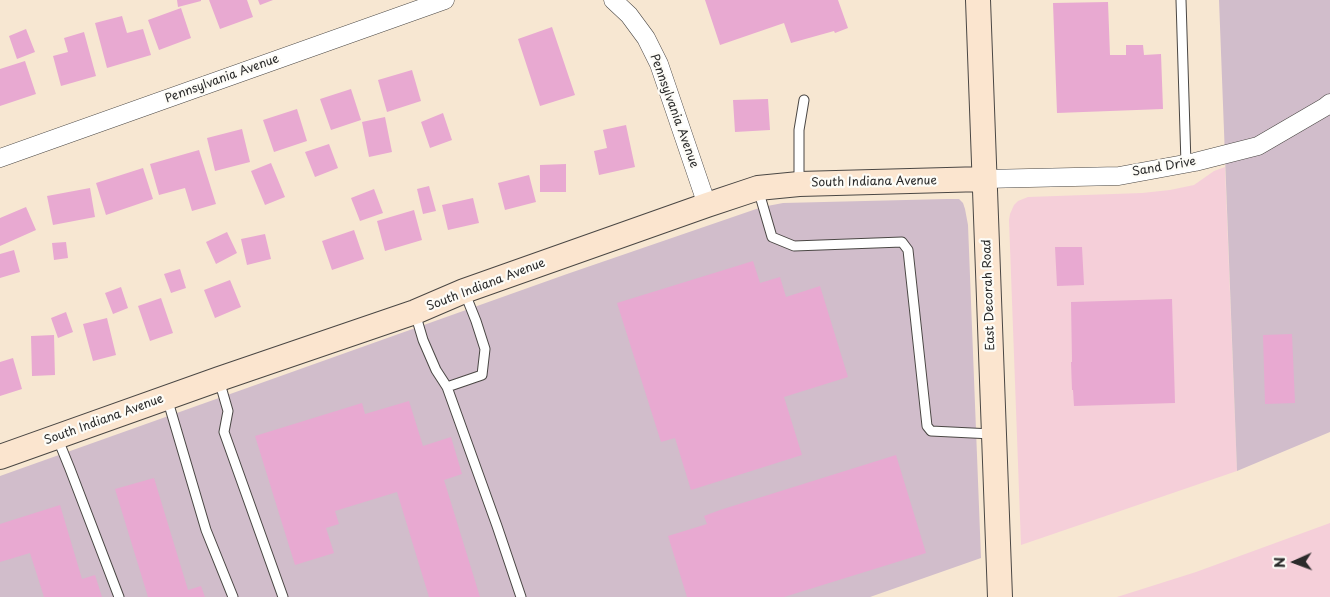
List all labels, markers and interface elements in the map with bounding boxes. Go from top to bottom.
street label: Pennsylvania Avenue [163,52,281,106]
street label: Pennsylvania Avenue [647,52,701,170]
street label: Sand Drive [1131,154,1197,180]
street label: South Indiana Avenue [811,174,937,190]
street label: East Decorah Road [980,239,998,351]
street label: South Indiana Avenue [425,256,547,314]
street label: South Indiana Avenue [42,392,166,448]
north arrow [1270,537,1320,587]
text: N [1269,557,1290,568]

